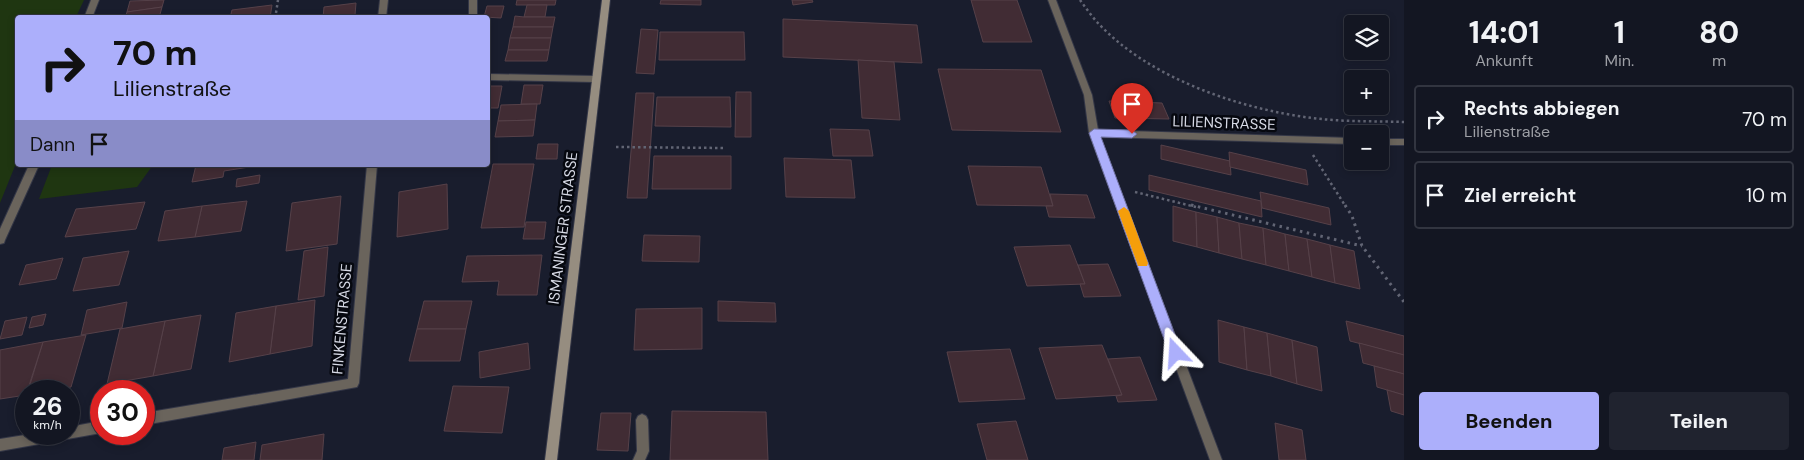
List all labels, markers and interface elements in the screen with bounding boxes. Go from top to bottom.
text: 14:01 [1469,13,1540,52]
text: 1 [1614,13,1625,52]
text: 80 [1699,13,1739,52]
map controls [1344,15,1389,170]
button: layers [1344,15,1389,60]
text: 70 m [113,30,197,76]
icon: right [30,35,95,100]
text: Ankunft [1475,50,1533,71]
text: Min. [1604,50,1634,71]
text: m [1712,50,1726,71]
button: + [1344,70,1389,115]
text: Lilienstraße [113,74,231,103]
pin [1111,83,1153,134]
icon: arrive [1118,90,1146,118]
text: Rechts abbiegen [1464,96,1619,121]
icon: right [1421,105,1449,133]
text: 70 m [1742,107,1787,132]
street label: LILIENSTRASSE [1172,111,1276,135]
text: Lilienstraße [1464,121,1550,142]
button: − [1344,125,1389,170]
icon: arrive [85,130,113,158]
text: Dann [30,132,75,157]
street label: ISMANINGER STRASSE [544,151,582,305]
icon: arrive [1421,181,1449,209]
text: Ziel erreicht [1464,183,1576,208]
text: 10 m [1746,183,1787,208]
street label: FINKENSTRASSE [327,263,357,375]
position arrow [1149,326,1201,378]
speed limit sign: 30 [90,380,155,445]
text: 26 [32,390,63,423]
button: Beenden [1419,392,1599,450]
button: Teilen [1609,392,1789,450]
text: km/h [33,417,62,433]

